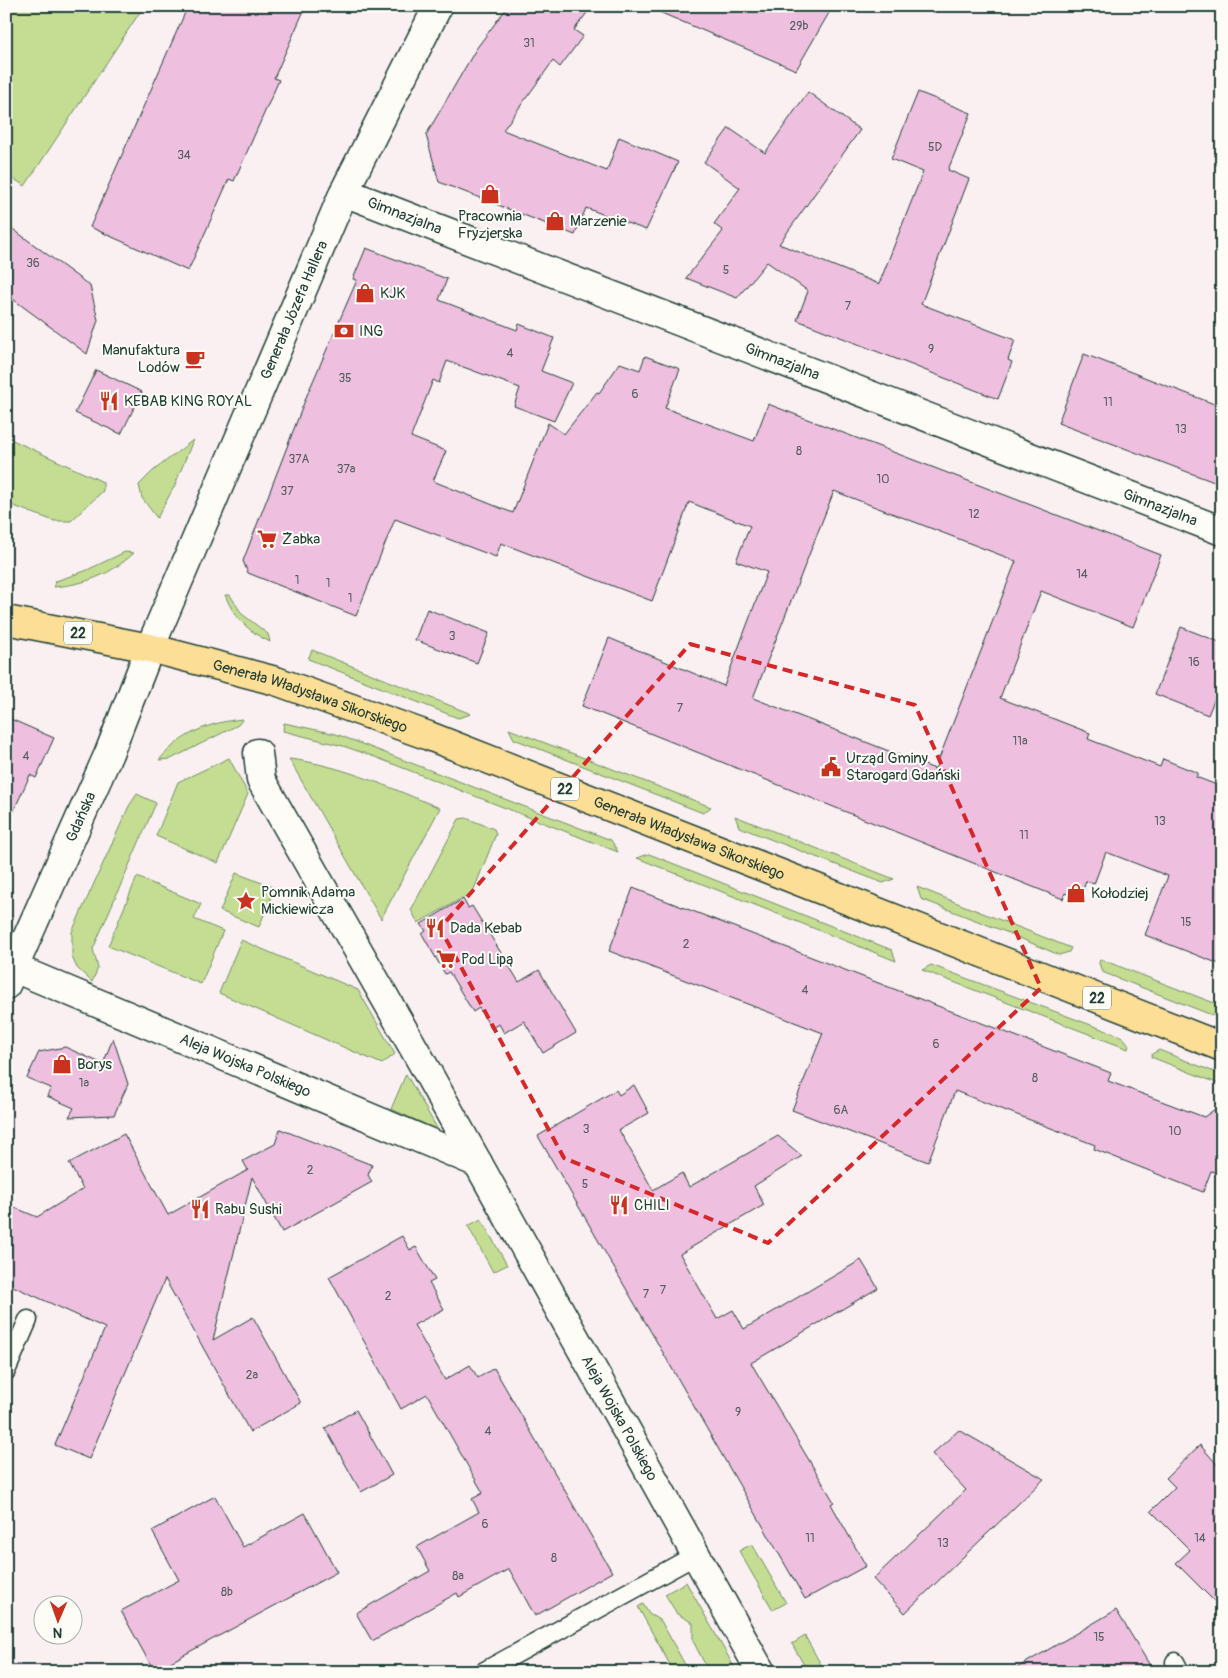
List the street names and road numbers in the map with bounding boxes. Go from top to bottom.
street label: Gimnazjalna [365,192,445,238]
street label: Generała Józefa Hallera [256,238,332,382]
street label: Gimnazjalna [742,338,822,384]
street label: Gimnazjalna [1120,484,1200,530]
road number: 22 [64,622,92,644]
street label: Generała Władysława Sikorskiego [211,655,410,737]
road number: 22 [551,778,579,801]
street label: Gdańska [61,789,100,845]
street label: Generała Władysława Sikorskiego [591,792,788,884]
road number: 22 [1083,986,1111,1010]
street label: Aleja Wojska Polskiego [177,1029,314,1101]
street label: Aleja Wojska Polskiego [577,1352,662,1484]

